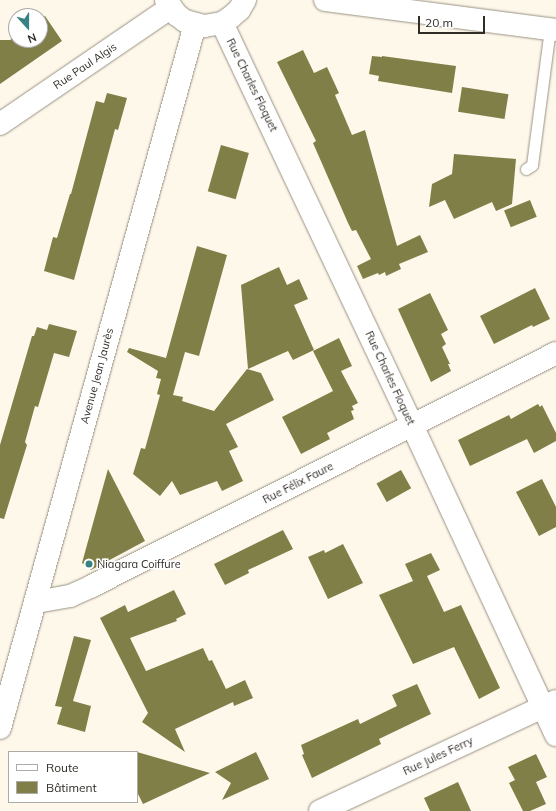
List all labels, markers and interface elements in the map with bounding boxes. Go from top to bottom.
north arrow [8,8,48,48]
scale bar [420,8,487,34]
text: 20 m [425,15,453,30]
text: N [26,30,38,46]
street label: Rue Charles Floquet [224,36,280,134]
street label: Rue Paul Algis [51,40,119,92]
street label: Avenue Jean Jaurès [78,327,116,425]
street label: Rue Charles Floquet [362,329,418,427]
street label: Rue Félix Faure [260,460,336,506]
place label: Niagara Coiffure [97,557,181,571]
marker: Niagara Coiffure [84,559,94,569]
street label: Rue Jules Ferry [401,734,475,778]
legend [8,751,138,803]
text: Route [46,760,79,775]
text: Bâtiment [46,780,97,795]

